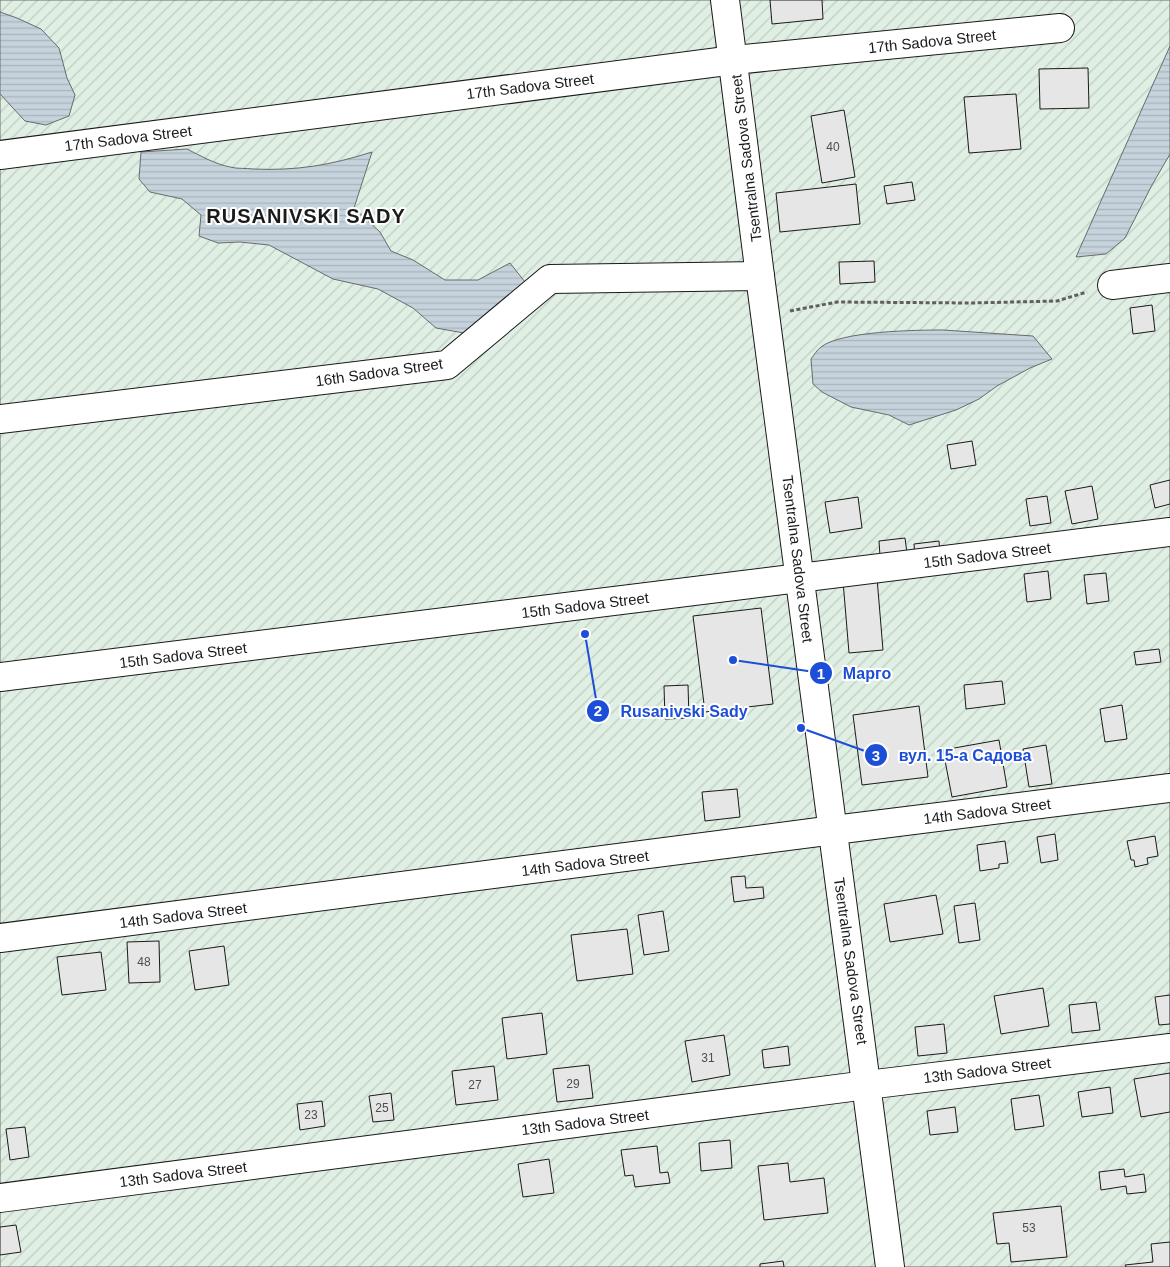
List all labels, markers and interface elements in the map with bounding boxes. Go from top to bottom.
street label: 17th Sadova Street [867,26,998,56]
street label: 17th Sadova Street [465,70,596,102]
street label: Tsentralna Sadova Street [727,73,765,243]
street label: 17th Sadova Street [63,122,194,154]
house number: 40 [826,140,840,154]
district label: RUSANIVSKI SADY [206,205,406,227]
street label: 16th Sadova Street [314,355,445,389]
street label: Tsentralna Sadova Street [779,474,817,644]
street label: 15th Sadova Street [922,539,1053,571]
street label: 15th Sadova Street [520,589,651,621]
street label: 15th Sadova Street [118,639,249,671]
callout: Марго [808,658,902,689]
text: 1 [817,665,825,682]
text: Марго [843,665,891,682]
callout: Rusanivski Sady [585,695,757,726]
text: 2 [594,702,602,719]
text: Rusanivski Sady [620,703,748,720]
callout: вул. 15-а Садова [864,740,1041,771]
text: 3 [872,747,880,764]
text: вул. 15-а Садова [899,747,1031,764]
street label: 14th Sadova Street [922,795,1053,827]
street label: 14th Sadova Street [520,847,651,879]
street label: Tsentralna Sadova Street [831,876,871,1046]
street label: 14th Sadova Street [118,899,249,931]
house number: 48 [137,955,151,969]
house number: 31 [701,1051,715,1065]
street label: 13th Sadova Street [922,1054,1053,1086]
house number: 29 [566,1077,580,1091]
house number: 27 [468,1078,482,1092]
house number: 25 [375,1101,389,1115]
street label: 13th Sadova Street [520,1106,651,1138]
house number: 23 [304,1108,318,1122]
street label: 13th Sadova Street [118,1158,249,1190]
house number: 53 [1022,1221,1036,1235]

